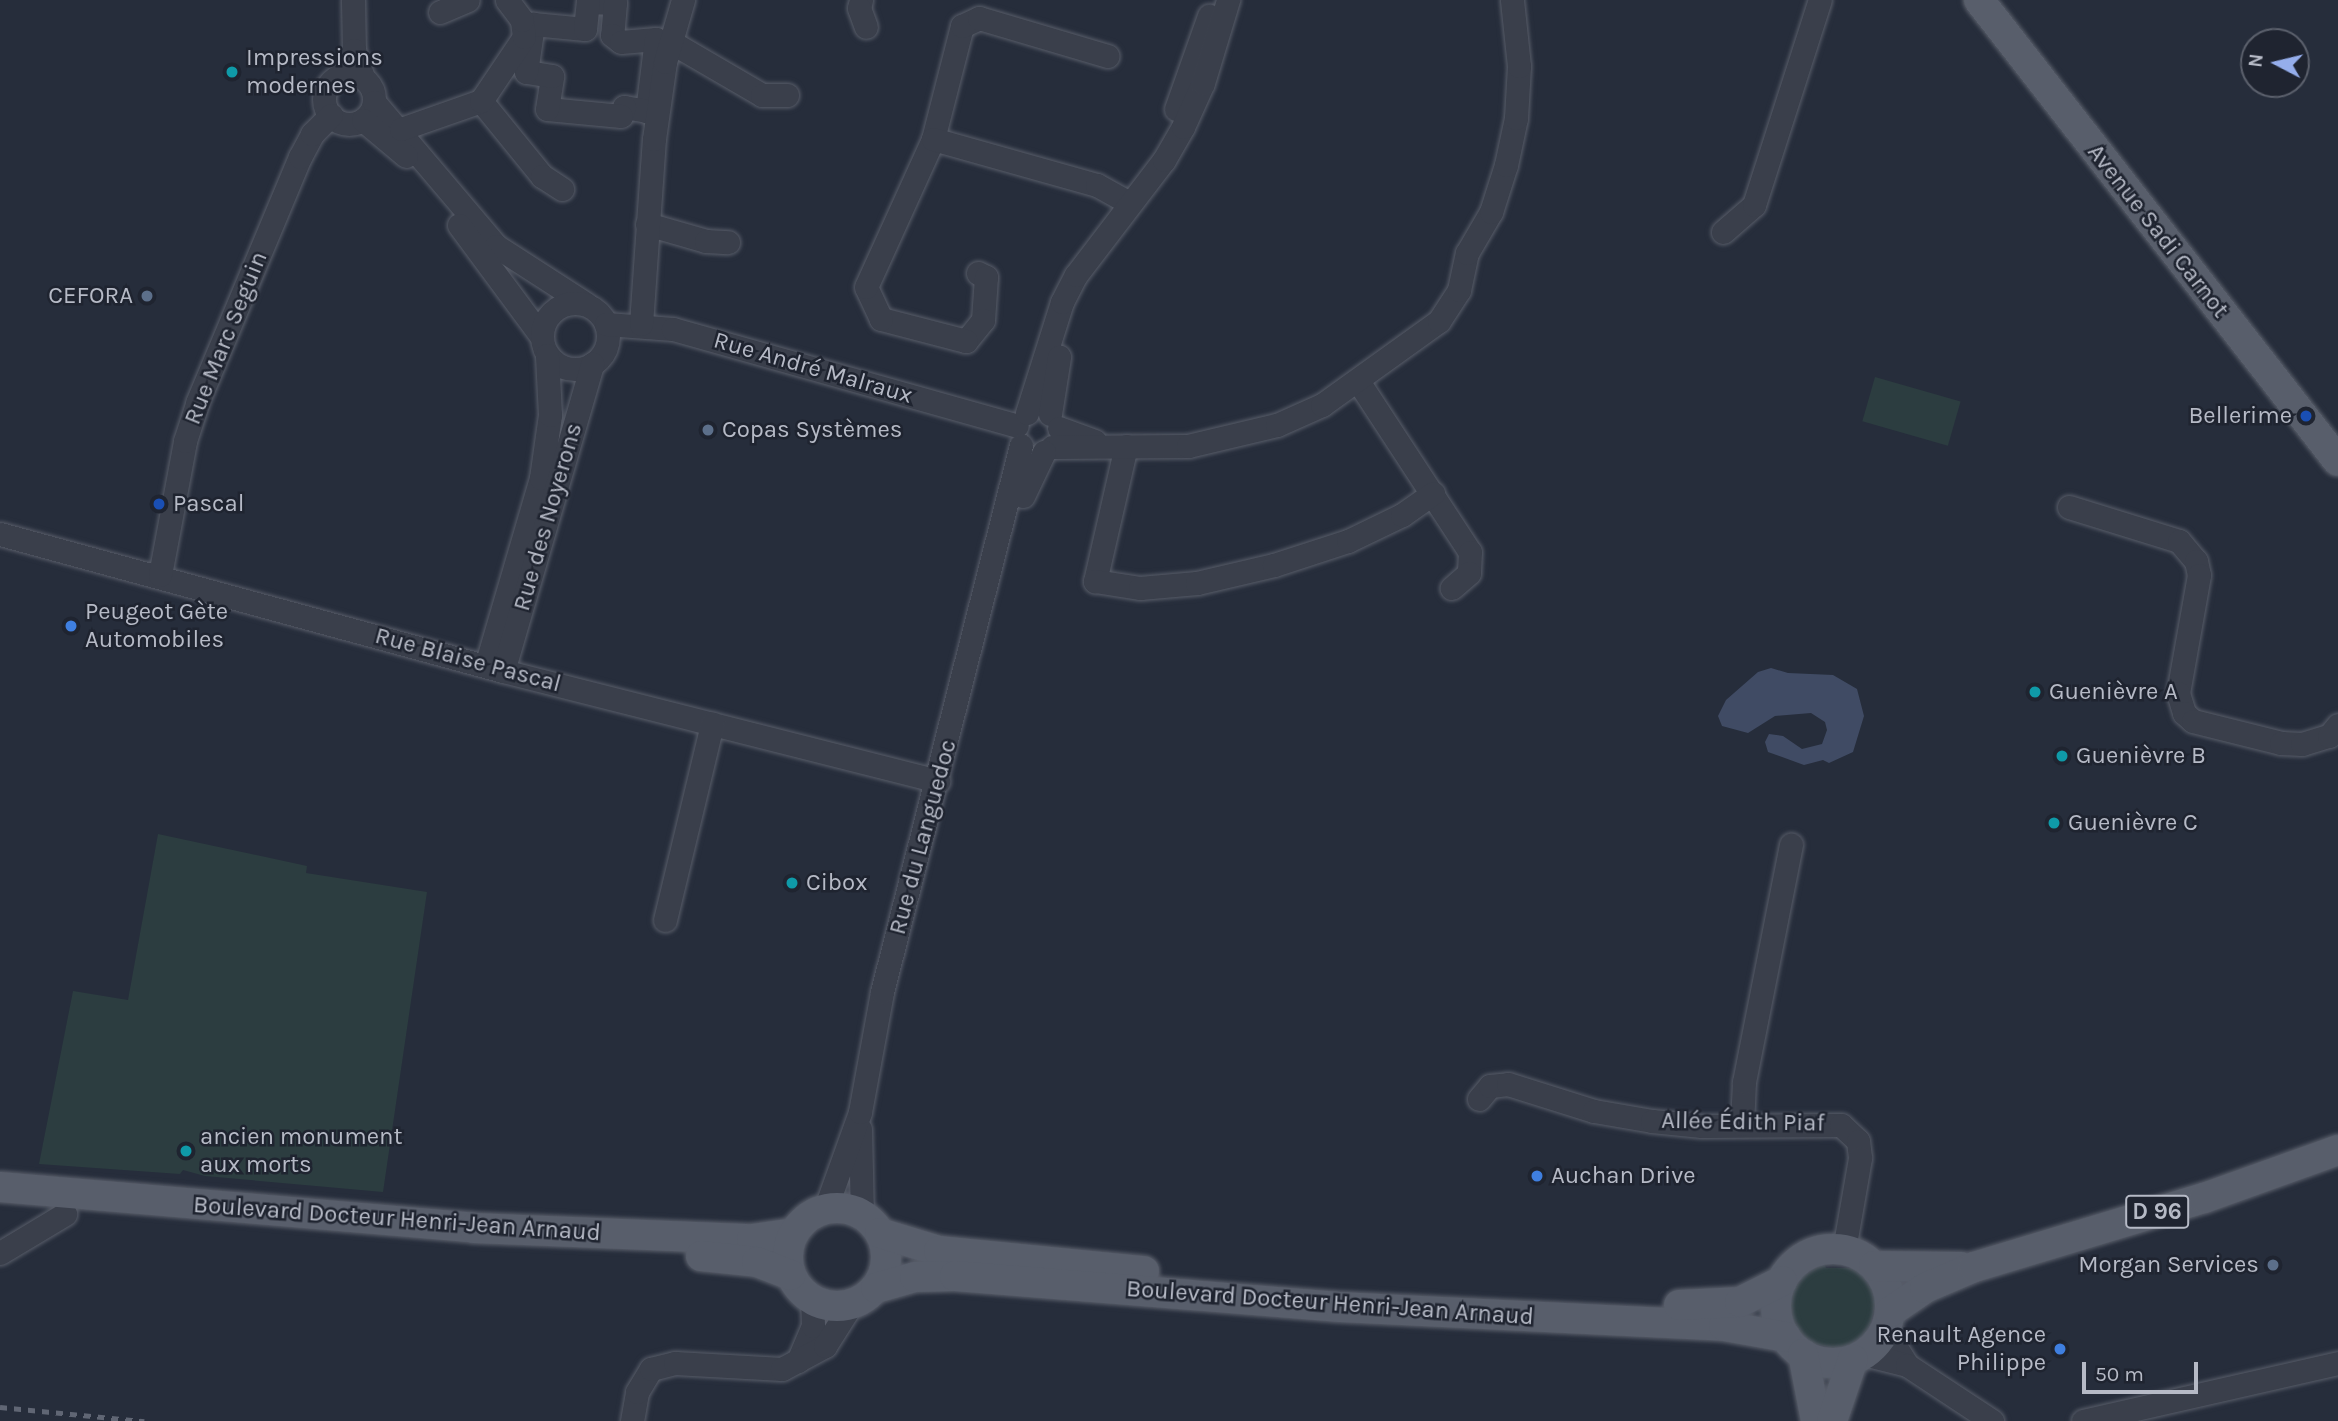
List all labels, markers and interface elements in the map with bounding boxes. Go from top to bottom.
north arrow [2240,28,2310,98]
place label: Impressions modernes [246,44,383,100]
text: N [2244,53,2268,69]
marker: Impressions modernes [224,64,240,80]
street label: Avenue Sadi Carnot [2081,138,2235,324]
street label: Rue Marc Seguin [178,247,274,429]
place label: CEFORA [48,282,133,310]
marker: CEFORA [139,288,155,304]
street label: Rue André Malraux [710,326,916,410]
place label: Bellerime [2188,402,2292,430]
marker: Bellerime [2298,408,2314,424]
place label: Copas Systèmes [722,416,902,444]
street label: Rue des Noyerons [507,420,589,614]
marker: Copas Systèmes [700,422,716,438]
place label: Pascal [173,490,244,518]
marker: Pascal [151,496,167,512]
place label: Peugeot Gète Automobiles [85,598,228,654]
marker: Peugeot Gète Automobiles [63,618,79,634]
street label: Rue Blaise Pascal [372,621,564,699]
place label: Guenièvre A [2049,678,2178,706]
marker: Guenièvre A [2027,684,2043,700]
street label: Rue du Languedoc [883,736,963,938]
place label: Guenièvre B [2076,742,2206,770]
marker: Guenièvre B [2054,748,2070,764]
place label: Guenièvre C [2068,809,2198,837]
marker: Guenièvre C [2046,815,2062,831]
place label: Cibox [806,869,867,897]
marker: Cibox [784,875,800,891]
street label: Allée Édith Piaf [1661,1106,1825,1138]
place label: ancien monument aux morts [200,1123,403,1179]
marker: ancien monument aux morts [178,1143,194,1159]
place label: Auchan Drive [1551,1162,1696,1190]
marker: Auchan Drive [1529,1168,1545,1184]
street label: Boulevard Docteur Henri-Jean Arnaud [192,1190,602,1248]
road number: D 96 [2124,1192,2190,1232]
place label: Morgan Services [2078,1251,2259,1279]
marker: Morgan Services [2265,1257,2281,1273]
street label: Boulevard Docteur Henri-Jean Arnaud [1125,1274,1535,1332]
place label: Renault Agence Philippe [1876,1321,2046,1377]
marker: Renault Agence Philippe [2052,1341,2068,1357]
scale bar [2086,1348,2202,1392]
text: 50 m [2095,1362,2144,1386]

